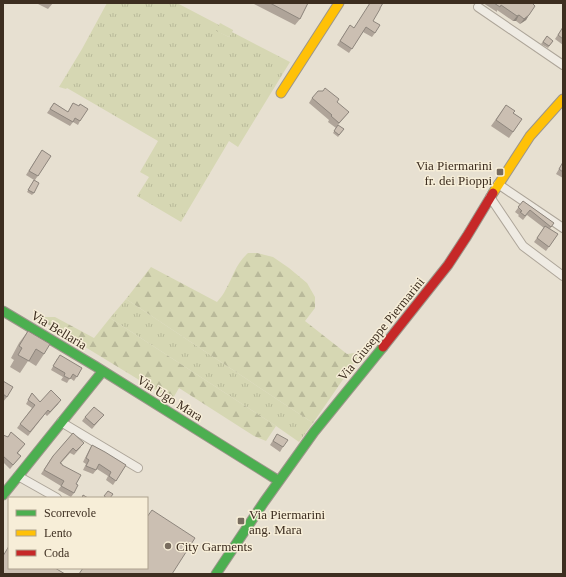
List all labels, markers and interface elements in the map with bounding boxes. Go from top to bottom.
place label: Via Piermarini fr. dei Pioppi [416,158,492,188]
marker: Via Piermarini fr. dei Pioppi [495,167,505,177]
street label: Via Giuseppe Piermarini [335,274,427,384]
street label: Via Bellaria [28,308,90,353]
street label: Via Ugo Mara [135,372,206,424]
legend [8,497,148,569]
text: Scorrevole [44,506,96,520]
place label: Via Piermarini ang. Mara [249,507,326,537]
marker: Via Piermarini ang. Mara [236,516,246,526]
text: Lento [44,526,72,540]
place label: City Garments [176,539,252,554]
marker: City Garments [163,541,173,551]
text: Coda [44,546,70,560]

